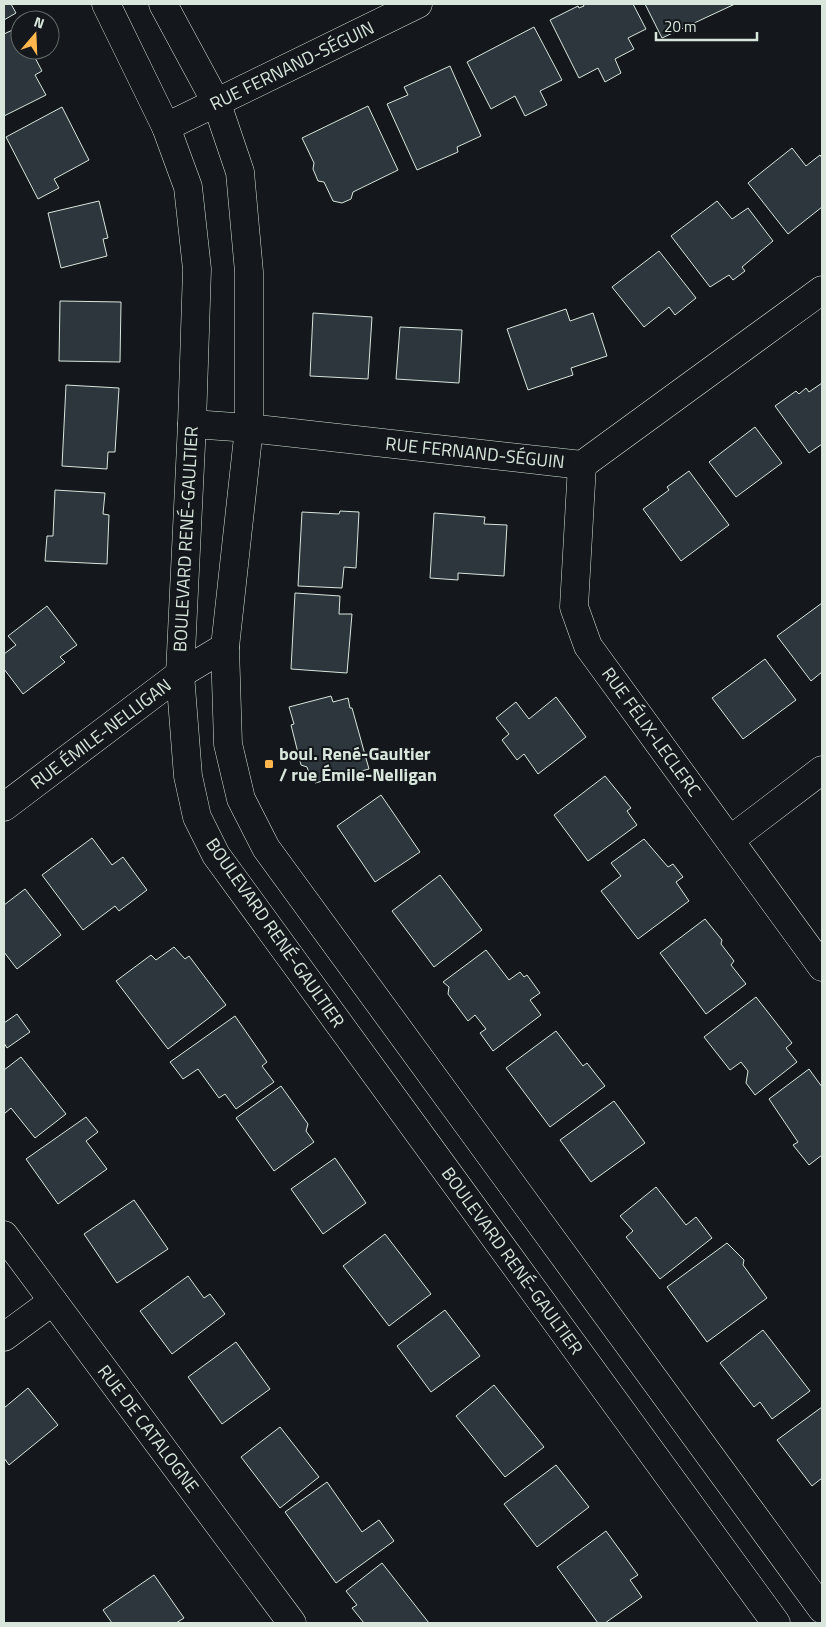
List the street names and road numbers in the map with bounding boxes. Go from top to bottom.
street label: RUE FERNAND-SÉGUIN [205,14,379,117]
street label: BOULEVARD RENÉ-GAULTIER [166,425,205,653]
street label: RUE FERNAND-SÉGUIN [384,430,566,475]
street label: RUE FÉLIX-LECLERC [595,661,708,802]
street label: RUE ÉMILE-NELLIGAN [25,672,177,796]
street label: BOULEVARD RENÉ-GAULTIER [199,832,351,1033]
street label: BOULEVARD RENÉ-GAULTIER [435,1161,590,1360]
street label: RUE DE CATALOGNE [91,1359,206,1499]

